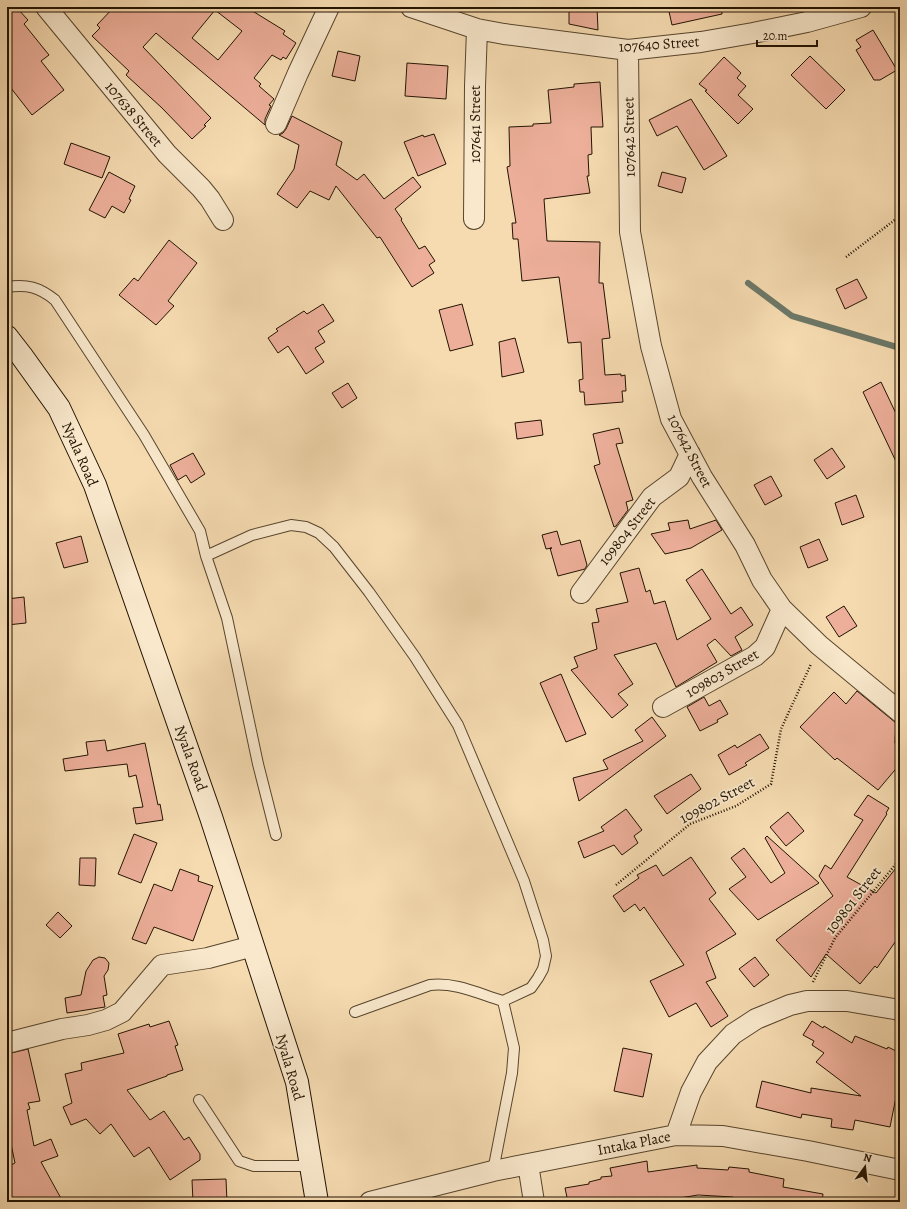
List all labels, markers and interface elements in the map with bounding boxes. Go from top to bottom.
scale bar [757,22,817,48]
text: 20 m [763,28,787,44]
street label: 107640 Street [618,31,700,57]
street label: 107638 Street [101,77,167,151]
street label: 107641 Street [465,85,485,163]
street label: 107642 Street [618,97,640,177]
street label: 107642 Street [663,411,717,491]
street label: Nyala Road [57,419,103,490]
street label: 109804 Street [594,493,660,569]
street label: 109803 Street [682,644,762,702]
street label: Nyala Road [170,722,212,795]
street label: 109802 Street [676,772,758,828]
street label: 109801 Street [820,862,886,938]
street label: Nyala Road [271,1031,309,1104]
street label: Intaka Place [596,1126,673,1160]
north arrow [845,1147,885,1187]
text: N [862,1150,873,1166]

